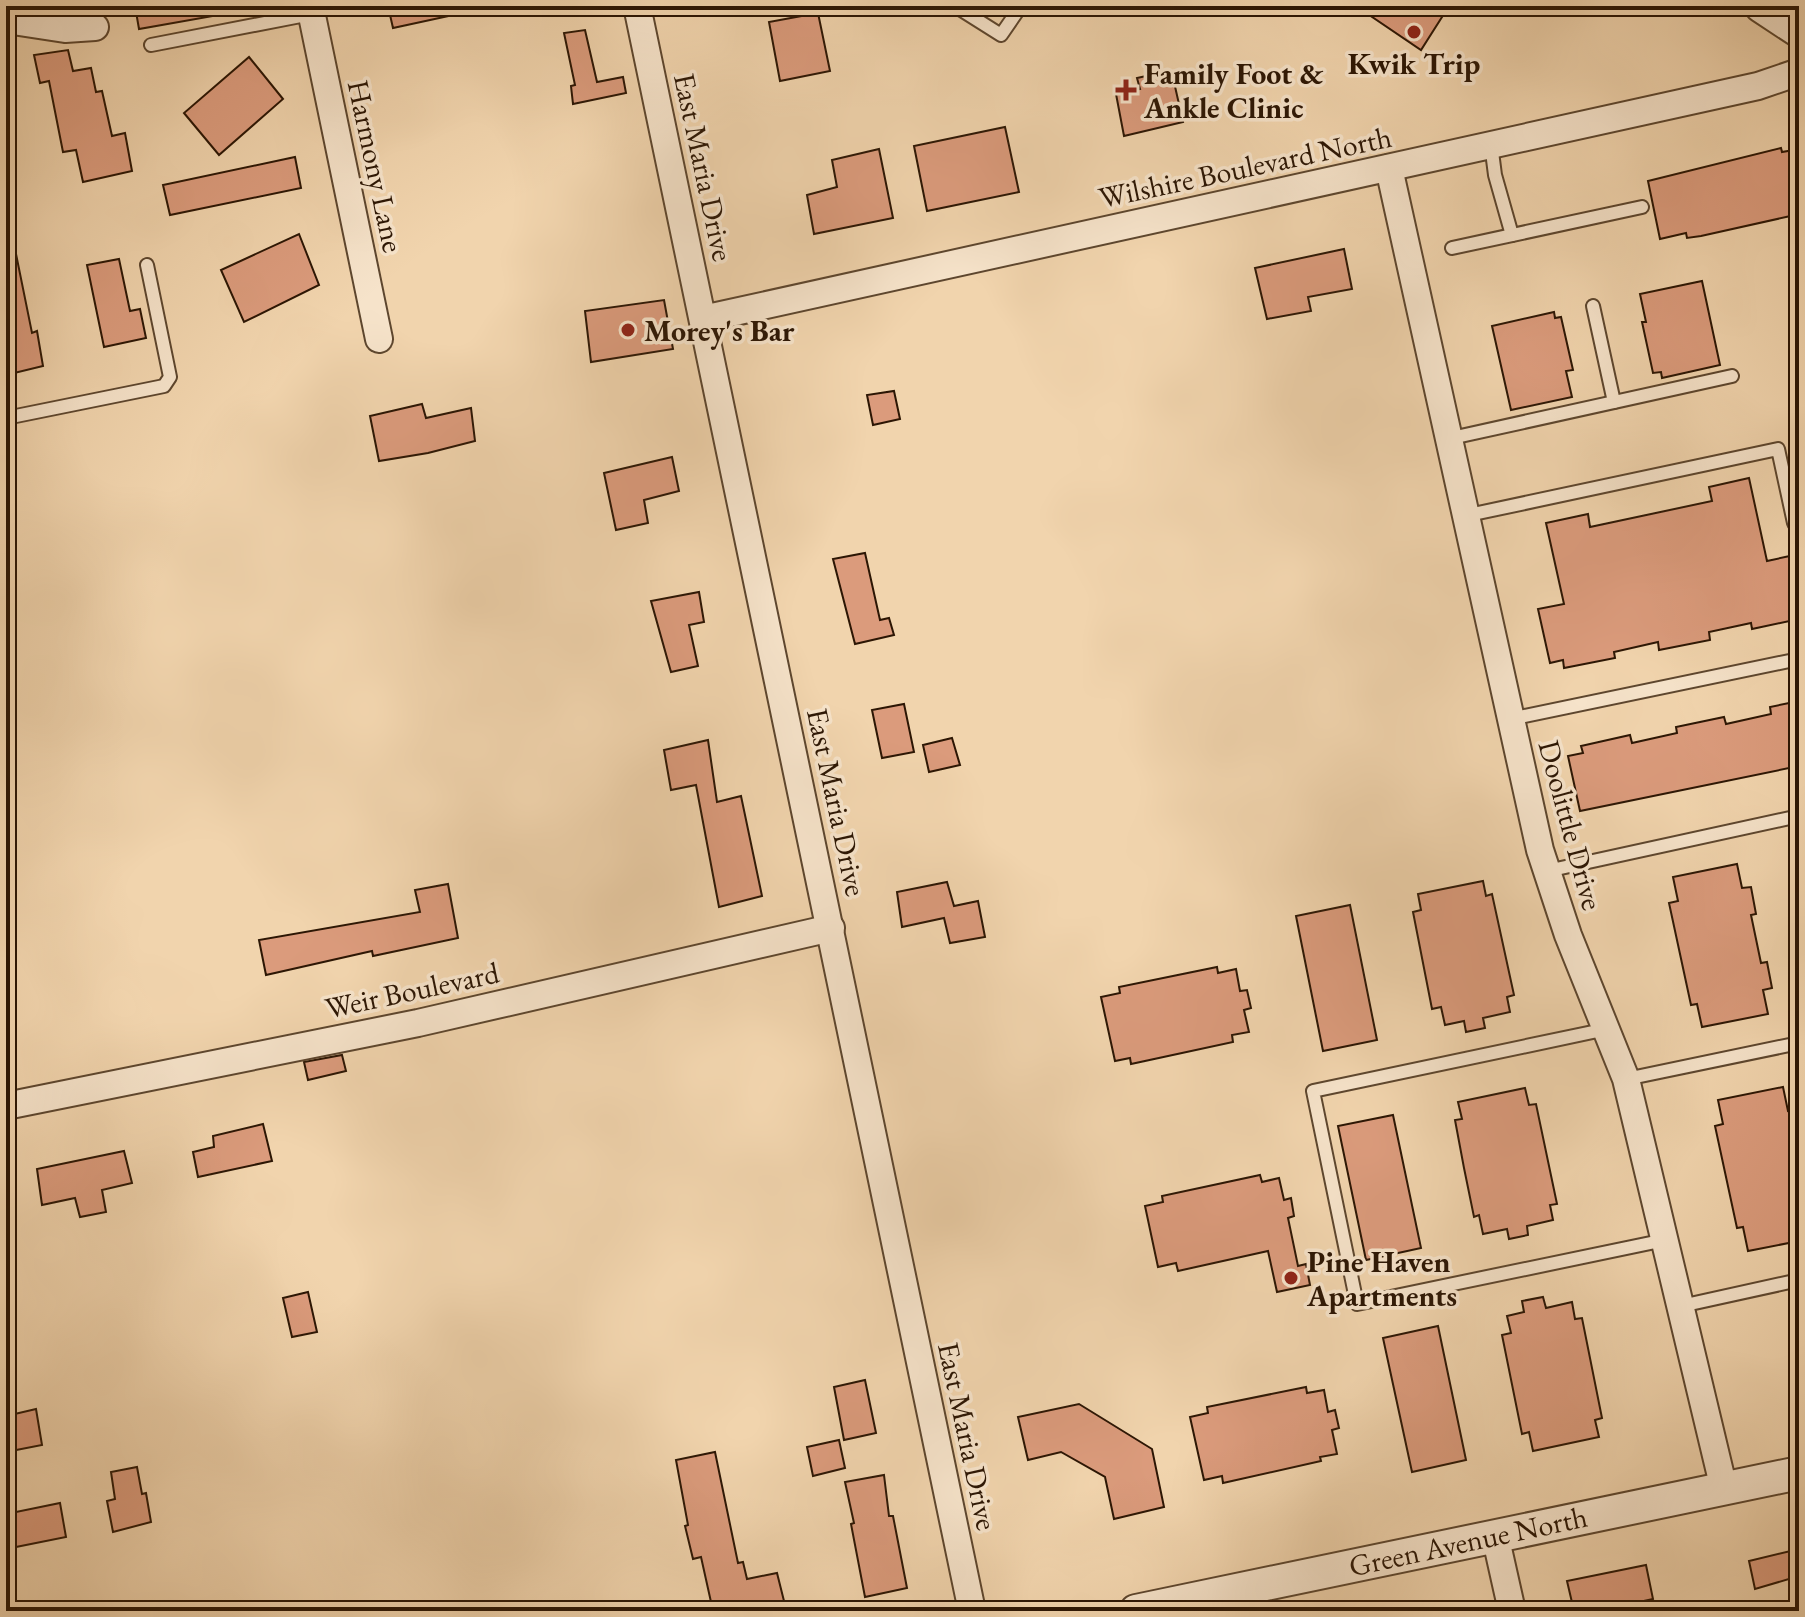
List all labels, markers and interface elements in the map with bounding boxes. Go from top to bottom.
marker: Kwik Trip [1405,23,1423,41]
place label: Kwik Trip [1348,44,1480,83]
place label: Family Foot & Ankle Clinic [1143,54,1323,127]
street label: East Maria Drive [665,69,743,265]
street label: Harmony Lane [339,76,413,256]
marker: Family Foot & Ankle Clinic [1115,79,1137,101]
street label: Wilshire Boulevard North [1095,117,1395,217]
place label: Morey's Bar [644,311,795,350]
marker: Morey's Bar [619,321,637,339]
street label: East Maria Drive [798,704,876,900]
street label: Doolittle Drive [1530,736,1612,914]
street label: Weir Boulevard [322,952,503,1027]
place label: Pine Haven Apartments [1306,1242,1457,1315]
marker: Pine Haven Apartments [1282,1269,1300,1287]
street label: East Maria Drive [929,1338,1007,1534]
street label: Green Avenue North [1345,1497,1591,1585]

